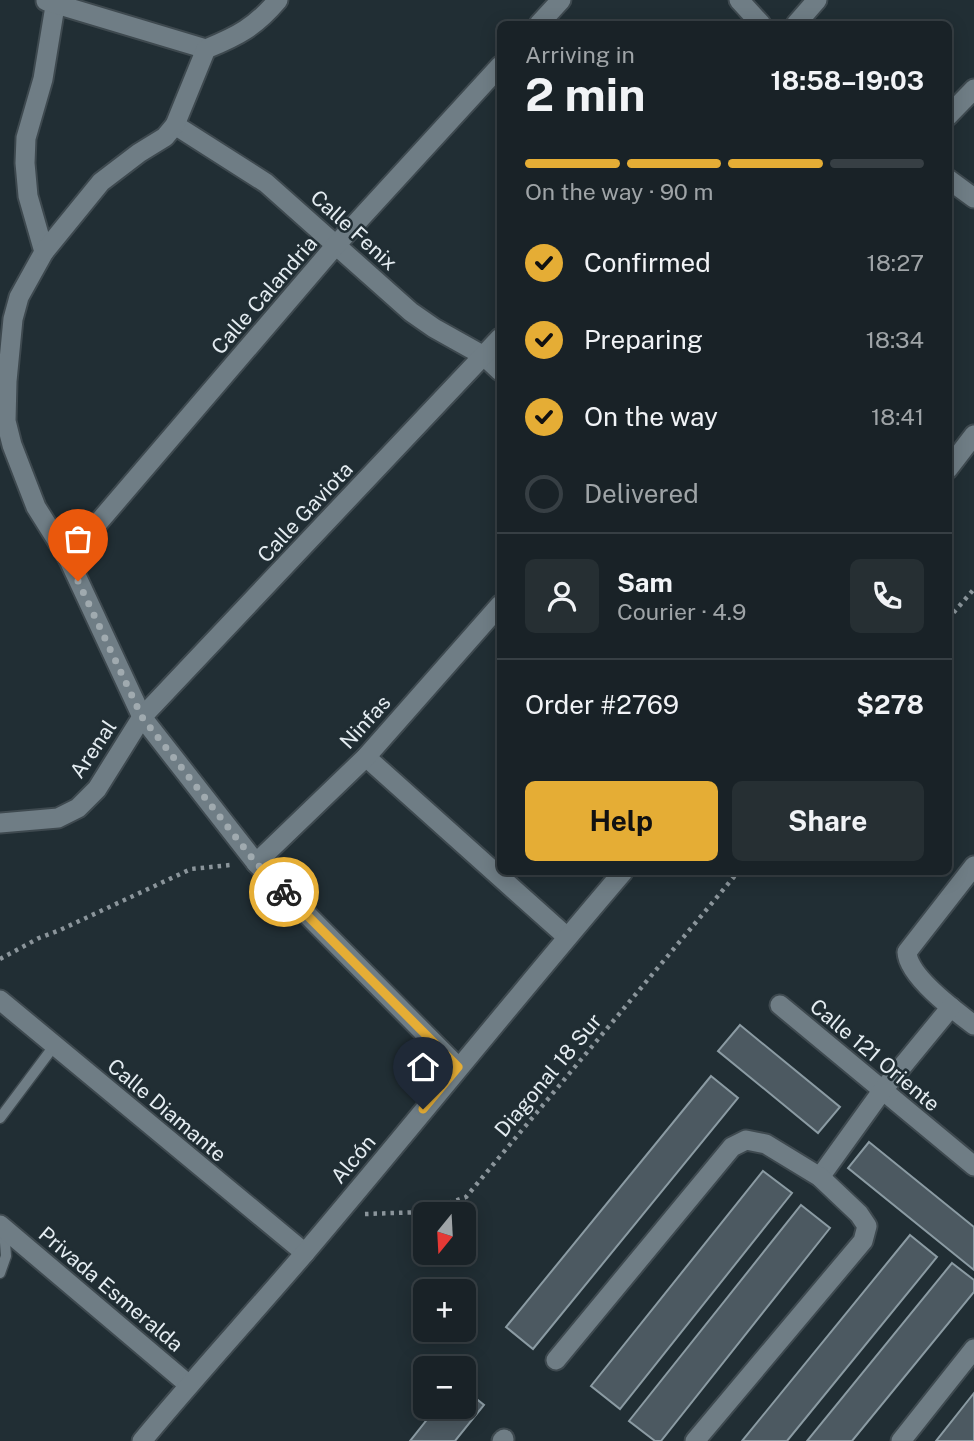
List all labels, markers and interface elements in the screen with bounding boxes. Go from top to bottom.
text: Arriving in [525,41,635,68]
text: 18:58–19:03 [771,65,924,96]
text: 2 min [525,67,645,121]
text: On the way · 90 m [525,178,713,205]
street label: Calle Fenix [306,185,403,275]
street label: Calle Calandria [206,231,322,359]
icon: check [525,244,563,282]
text: Confirmed [584,247,711,278]
text: 18:27 [867,249,924,276]
icon: check [525,321,563,359]
text: Preparing [584,324,703,355]
text: 18:34 [866,326,924,353]
icon: check [525,398,563,436]
text: On the way [584,401,718,432]
text: 18:41 [871,403,924,430]
street label: Calle Gaviota [252,457,358,567]
text: Delivered [584,478,699,509]
pin [48,509,108,581]
icon: bag [59,520,97,558]
button: person [525,559,599,633]
button: phone [850,559,924,633]
text: Sam [617,567,673,598]
text: Courier · 4.9 [617,598,746,625]
text: Order #2769 [525,689,679,720]
text: $278 [856,689,924,720]
street label: Ninfas [334,690,396,754]
street label: Arenal [64,715,122,783]
button: Help [525,781,718,861]
button: Share [732,781,924,861]
courier [249,857,319,927]
icon: bike [265,873,303,911]
street label: Calle 121 Oriente [805,994,945,1116]
street label: Diagonal 18 Sur [489,1008,607,1142]
pin [393,1037,453,1109]
icon: home [404,1048,442,1086]
street label: Calle Diamante [103,1053,231,1167]
street label: Alcón [325,1129,381,1189]
north arrow [413,1202,476,1265]
map controls [413,1202,476,1419]
street label: Privada Esmeralda [34,1221,188,1357]
button: + [413,1279,476,1342]
button: − [413,1356,476,1419]

